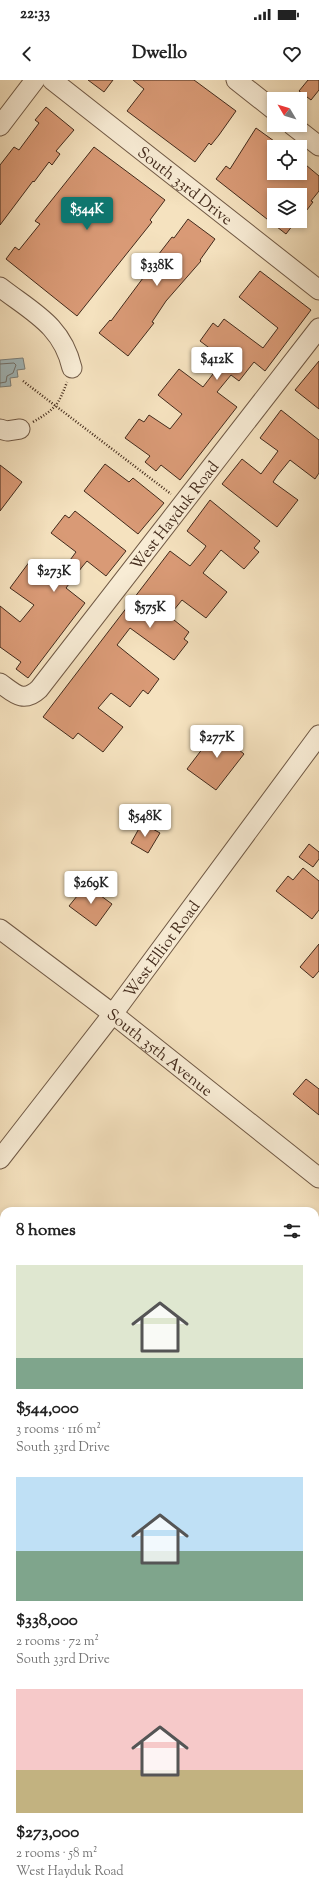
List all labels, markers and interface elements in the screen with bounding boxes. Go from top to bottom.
text: 22:33 [20,4,50,25]
text: Dwello [132,41,187,67]
icon: back [16,43,38,65]
icon: heart [281,43,303,65]
north arrow [267,92,307,132]
map controls [267,92,307,228]
button: locate [267,140,307,180]
street label: South 33rd Drive [132,142,237,232]
button: layers [267,188,307,228]
pin: $544K [59,197,115,231]
text: $544K [70,201,104,219]
pin: $338K [129,253,185,287]
text: $338K [140,257,174,275]
pin: $412K [189,347,245,381]
text: $412K [200,351,234,369]
street label: West Hayduk Road [126,457,226,576]
pin: $273K [26,559,82,593]
text: $273K [37,563,71,581]
pin: $575K [122,595,178,629]
text: $575K [134,599,166,617]
pin: $277K [189,725,245,759]
text: $277K [199,729,235,747]
pin: $548K [117,804,173,838]
text: $548K [128,808,162,826]
pin: $269K [63,871,119,905]
text: $269K [73,875,109,893]
street label: West Elliot Road [120,897,207,1003]
street label: South 35th Avenue [101,1004,217,1103]
text: 8 homes [16,1219,76,1243]
icon: filters [281,1220,303,1242]
icon: home [124,1291,196,1363]
text: $544,000 [16,1397,79,1421]
text: 3 rooms · 116 m² [16,1421,101,1439]
text: South 33rd Drive [16,1439,110,1457]
icon: home [124,1503,196,1575]
text: $338,000 [16,1609,78,1633]
text: 2 rooms · 72 m² [16,1633,99,1651]
text: South 33rd Drive [16,1651,110,1669]
icon: home [124,1715,196,1787]
text: $273,000 [16,1821,79,1845]
text: 2 rooms · 58 m² [16,1845,97,1863]
text: West Hayduk Road [16,1863,124,1881]

